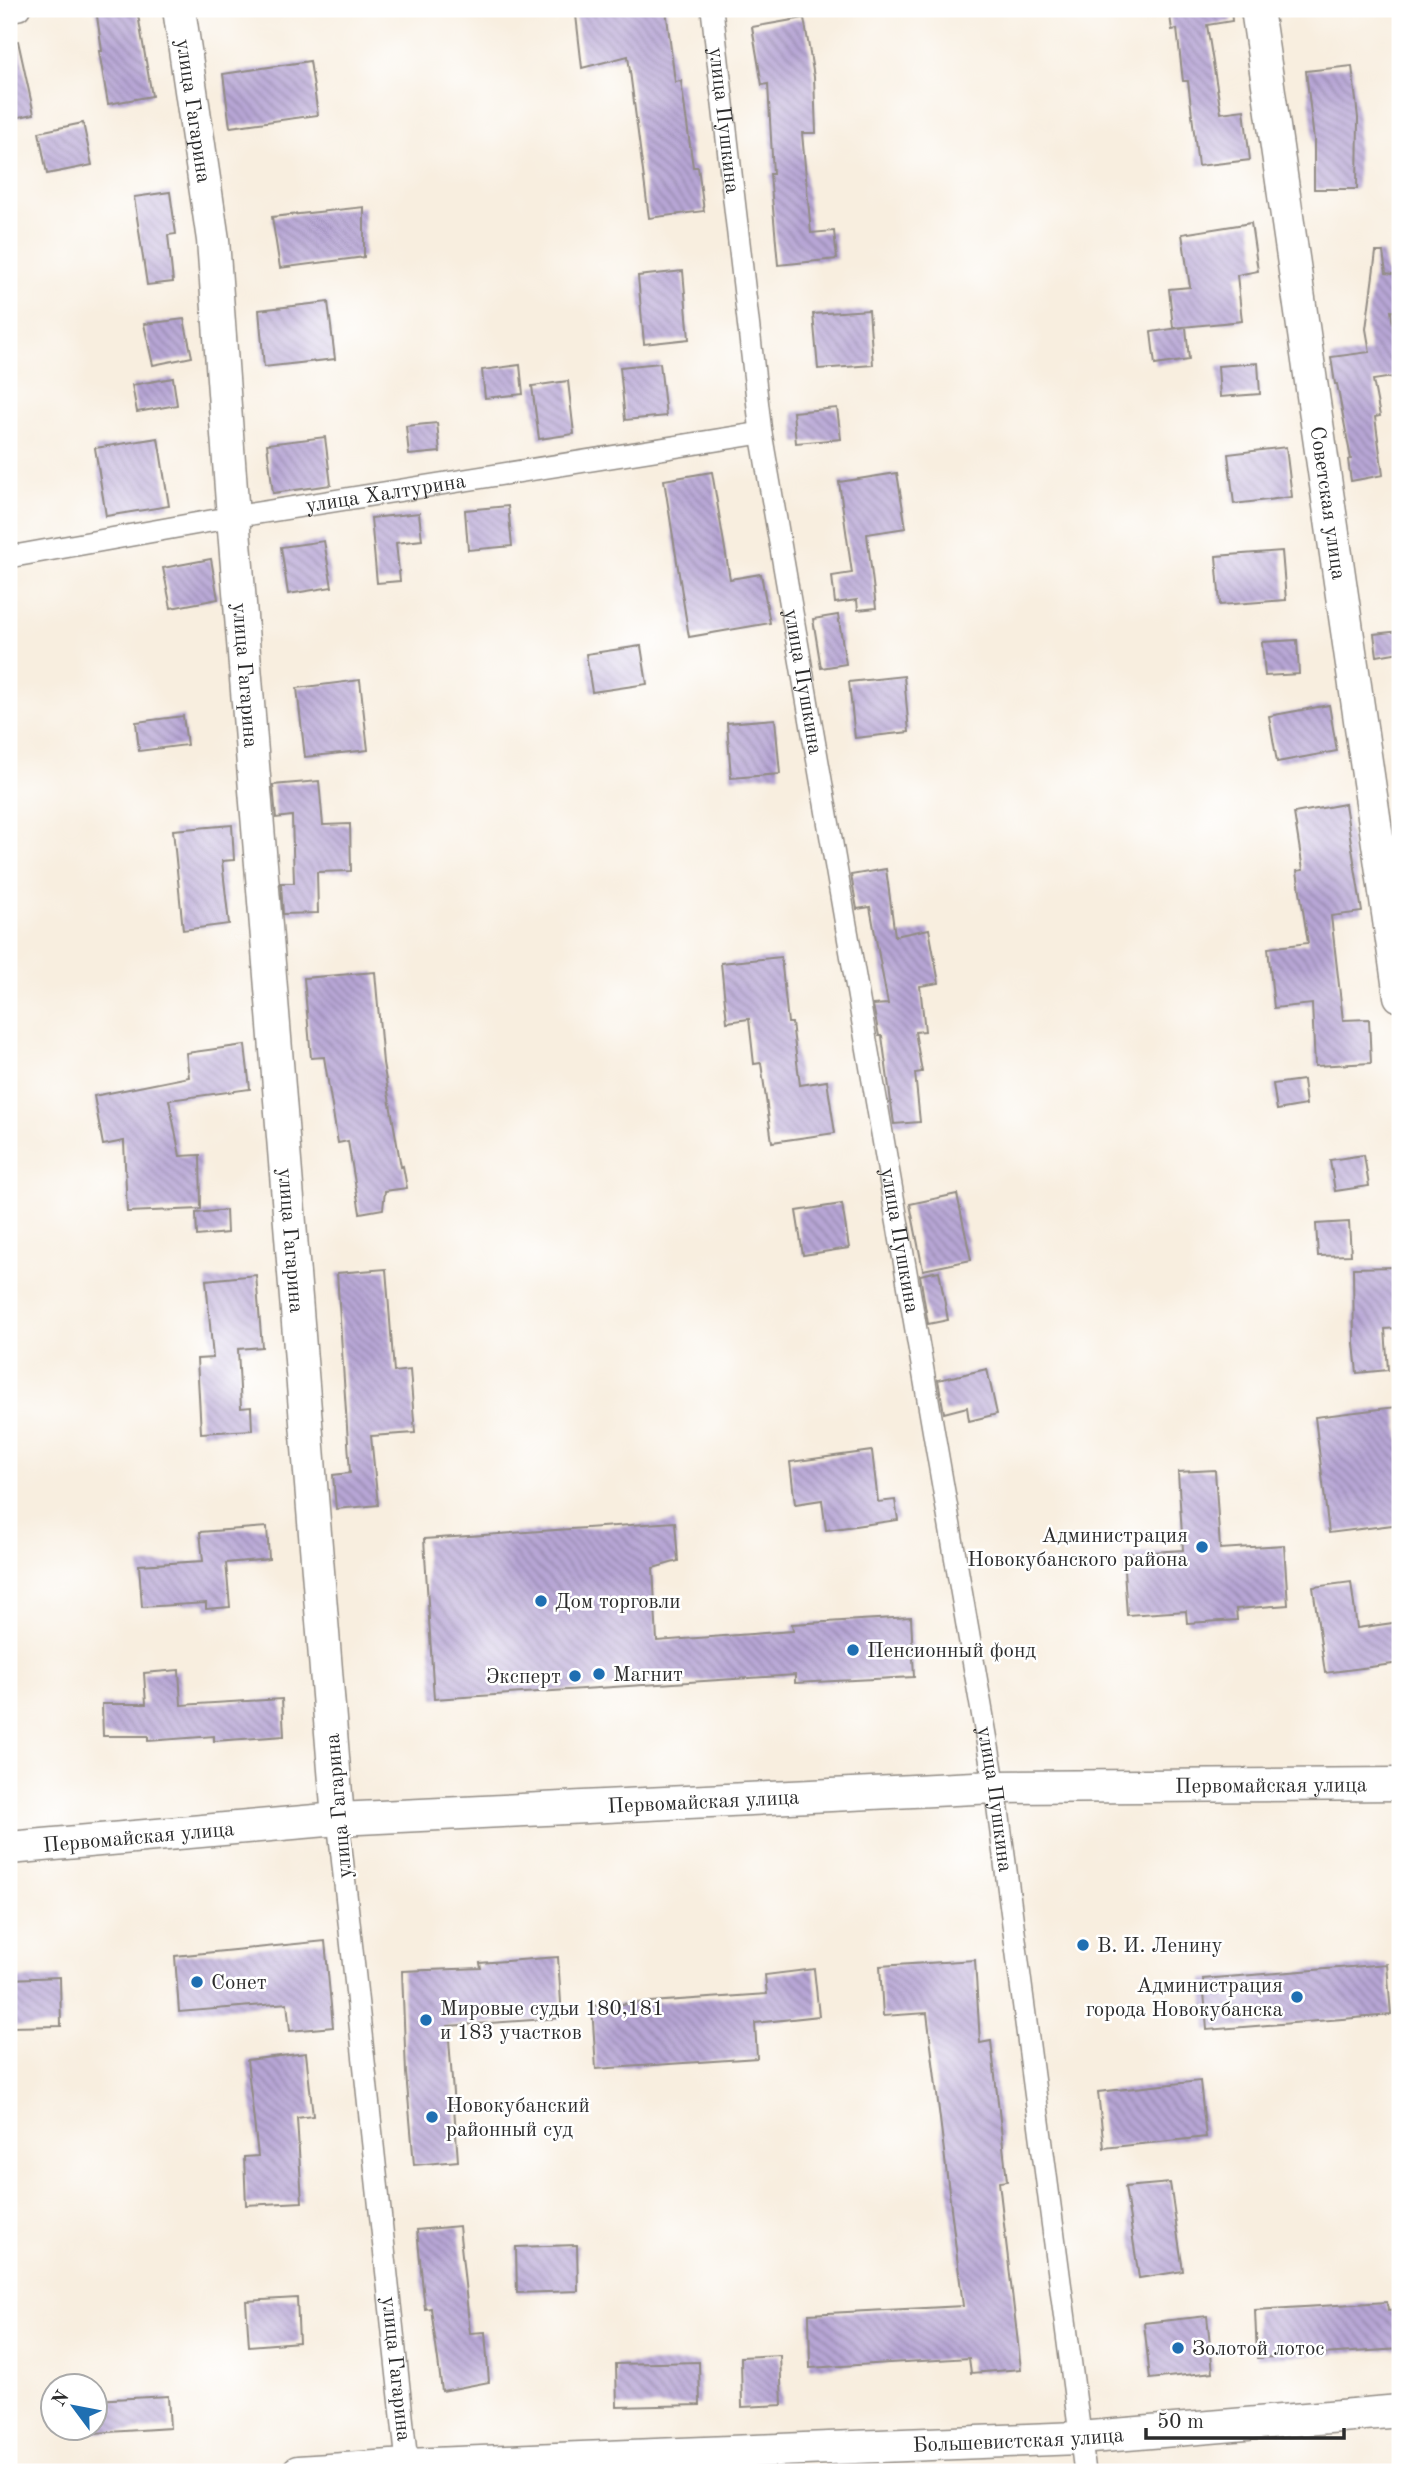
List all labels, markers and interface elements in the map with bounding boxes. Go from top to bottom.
street label: улица Гагарина [172,38,213,185]
street label: улица Пушкина [704,46,742,195]
street label: Советская улица [1306,425,1349,581]
street label: улица Халтурина [304,471,467,517]
street label: улица Гагарина [228,602,261,749]
street label: улица Пушкина [780,607,825,756]
street label: улица Пушкина [876,1166,922,1315]
street label: улица Гагарина [274,1167,306,1314]
place label: Администрация Новокубанского района [967,1526,1188,1571]
marker: Администрация Новокубанского района [1194,1539,1210,1555]
place label: Дом торговли [555,1592,681,1613]
marker: Дом торговли [533,1593,549,1609]
place label: Пенсионный фонд [867,1641,1037,1662]
marker: Пенсионный фонд [845,1642,861,1658]
place label: Магнит [613,1665,683,1686]
marker: Магнит [591,1666,607,1682]
place label: Эксперт [486,1667,561,1688]
marker: Эксперт [567,1668,583,1684]
street label: улица Пушкина [973,1725,1015,1874]
street label: улица Гагарина [323,1733,356,1879]
street label: Первомайская улица [1175,1775,1367,1798]
street label: Первомайская улица [607,1788,800,1818]
street label: Первомайская улица [42,1819,235,1857]
place label: В. И. Ленину [1097,1936,1223,1957]
marker: В. И. Ленину [1075,1937,1091,1953]
place label: Сонет [211,1973,267,1994]
marker: Сонет [189,1974,205,1990]
place label: Администрация города Новокубанска [1086,1976,1283,2021]
marker: Администрация города Новокубанска [1289,1989,1305,2005]
place label: Мировые судьи 180,181 и 183 участков [440,1999,664,2044]
marker: Мировые судьи 180,181 и 183 участков [418,2012,434,2028]
place label: Новокубанский районный суд [446,2096,590,2141]
marker: Новокубанский районный суд [424,2109,440,2125]
street label: улица Гагарина [377,2296,414,2442]
place label: Золотой лотос [1192,2339,1325,2360]
marker: Золотой лотос [1170,2340,1186,2356]
north arrow [38,2372,108,2442]
text: N [50,2388,74,2411]
scale bar [1146,2397,1344,2441]
text: 50 m [1157,2412,1204,2433]
street label: Большевистская улица [912,2425,1125,2457]

